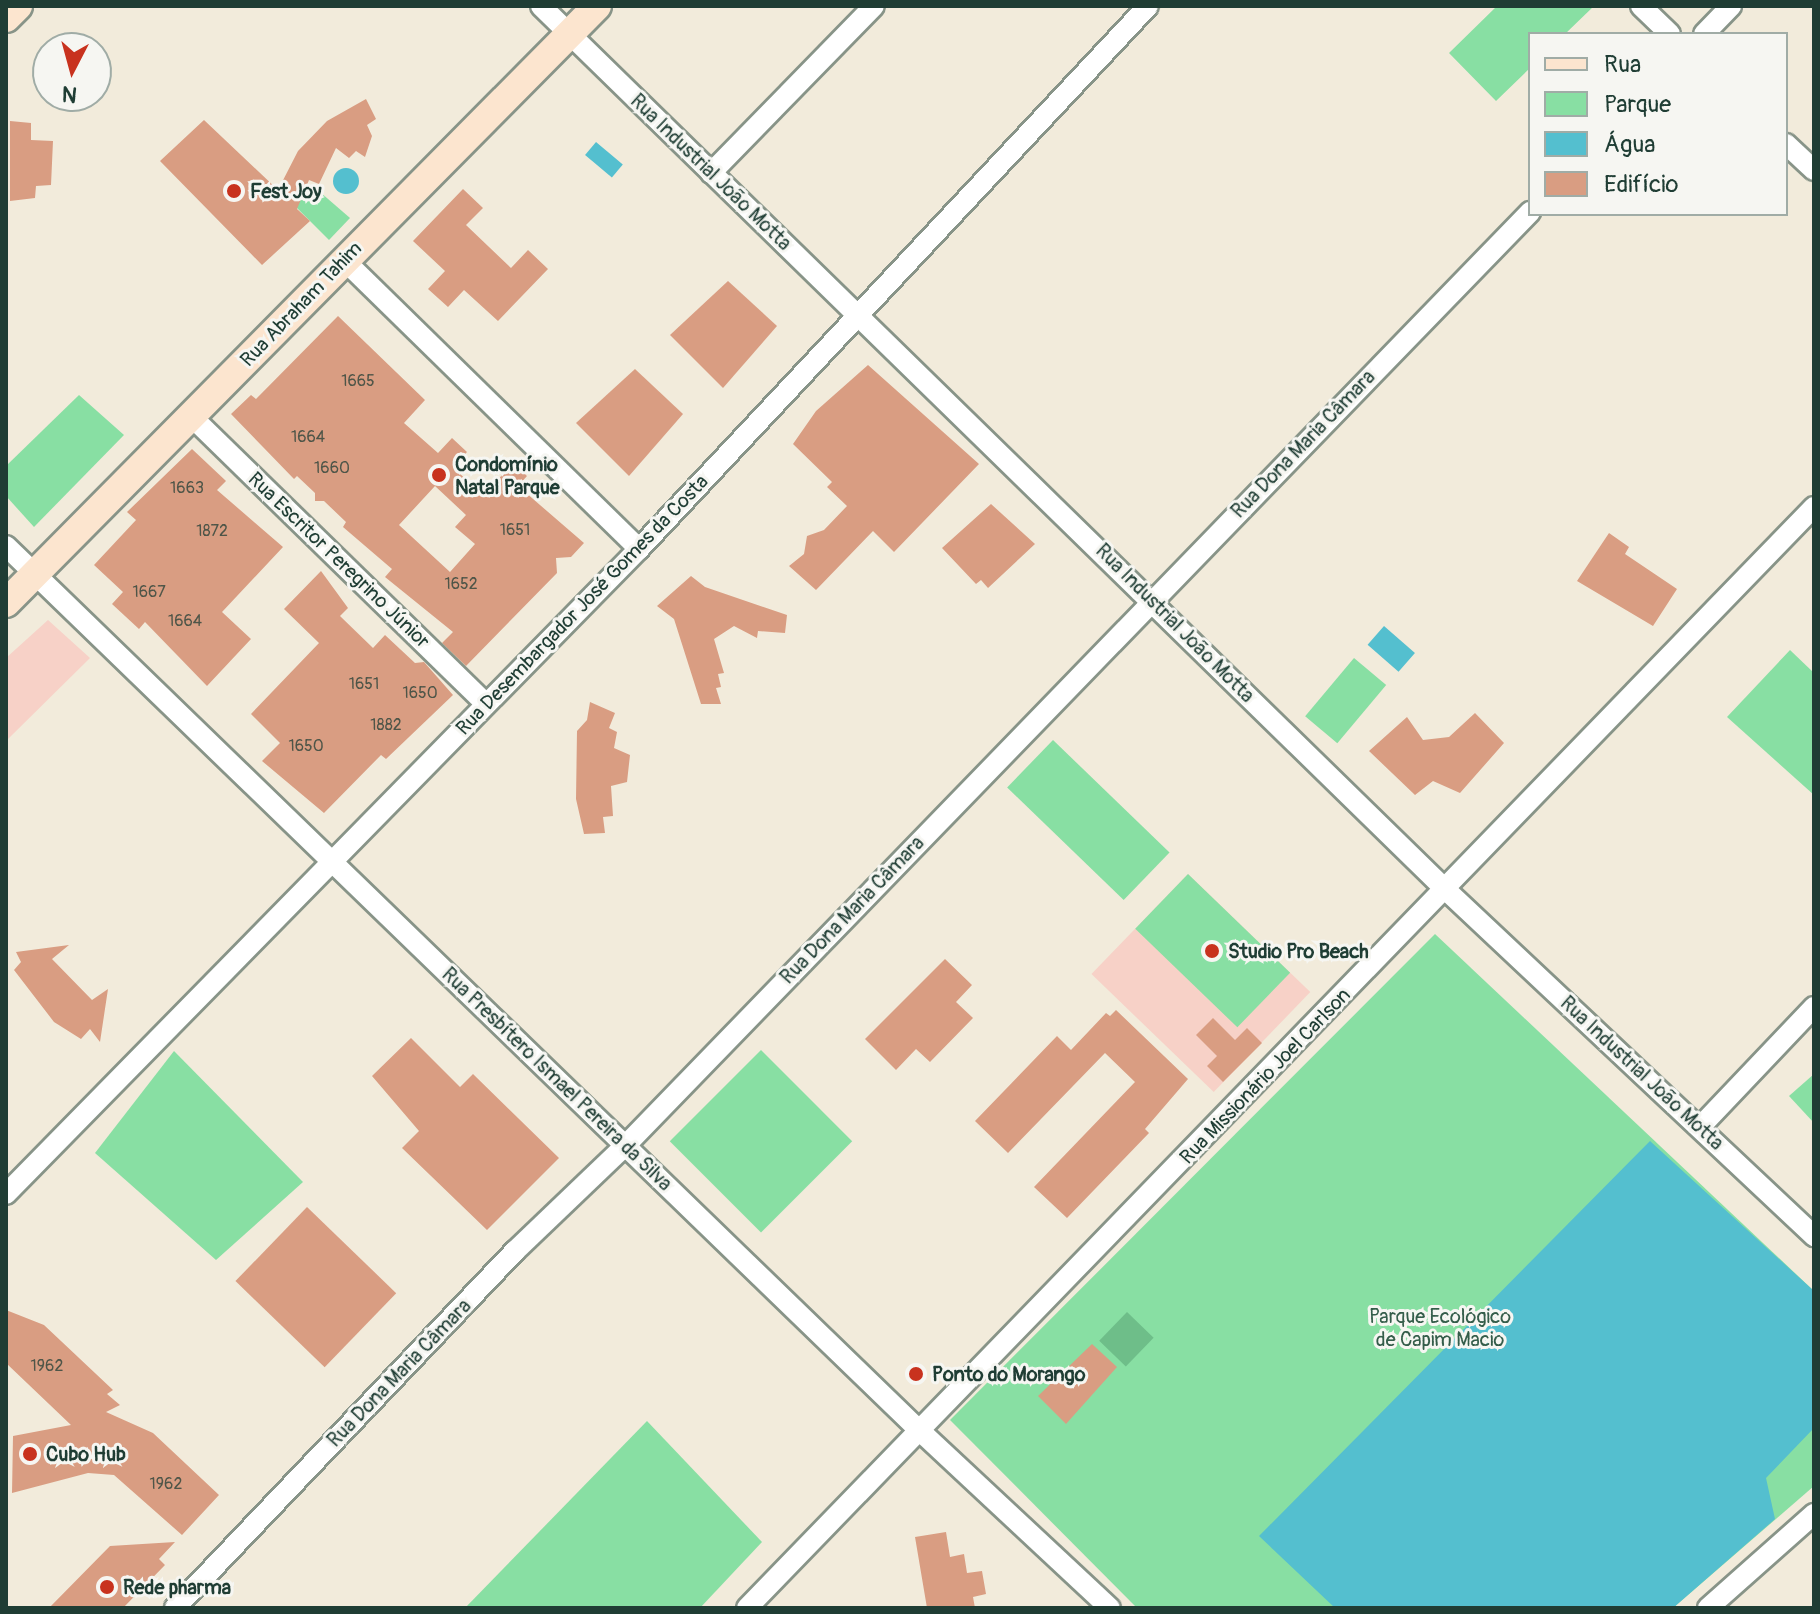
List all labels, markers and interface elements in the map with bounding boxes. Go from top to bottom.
north arrow [32,32,112,112]
legend [1528,32,1788,216]
text: Rua [1604,50,1641,79]
text: N [61,79,79,109]
street label: Rua Industrial João Motta [626,89,796,255]
text: Parque [1604,90,1671,119]
text: Água [1604,130,1655,159]
text: Edifício [1604,170,1678,199]
place label: Fest Joy [250,179,321,203]
marker: Fest Joy [225,182,243,200]
street label: Rua Abraham Tahim [235,236,367,372]
street label: Rua Dona Maria Câmara [1226,365,1380,523]
house number: 1665 [341,371,375,391]
house number: 1664 [291,427,325,447]
place label: Condomínio Natal Parque [455,452,560,499]
house number: 1660 [314,458,350,478]
marker: Condomínio Natal Parque [430,466,448,484]
street label: Rua Escritor Peregrino Júnior [243,467,435,653]
street label: Rua Desembargador José Gomes da Costa [451,470,713,740]
house number: 1663 [170,478,204,498]
house number: 1651 [500,520,530,540]
house number: 1872 [196,521,228,541]
street label: Rua Industrial João Motta [1091,539,1259,707]
house number: 1652 [444,574,478,594]
house number: 1667 [132,582,166,602]
house number: 1664 [168,611,202,631]
house number: 1651 [349,674,379,694]
house number: 1650 [402,683,438,703]
house number: 1882 [370,715,402,735]
house number: 1650 [288,736,324,756]
street label: Rua Dona Maria Câmara [775,831,929,989]
place label: Studio Pro Beach [1228,939,1369,963]
marker: Studio Pro Beach [1203,942,1221,960]
street label: Rua Presbítero Ismael Pereira da Silva [437,962,677,1196]
street label: Rua Missionário Joel Carlson [1175,983,1355,1169]
street label: Rua Industrial João Motta [1555,991,1729,1155]
street label: Rua Dona Maria Câmara [322,1294,476,1452]
park label: Parque Ecológico de Capim Macio [1369,1305,1511,1352]
house number: 1962 [31,1356,63,1376]
place label: Ponto do Morango [932,1362,1085,1386]
marker: Ponto do Morango [907,1365,925,1383]
place label: Cubo Hub [46,1442,126,1466]
marker: Cubo Hub [21,1445,39,1463]
house number: 1962 [150,1474,182,1494]
place label: Rede pharma [123,1575,231,1599]
marker: Rede pharma [98,1578,116,1596]

